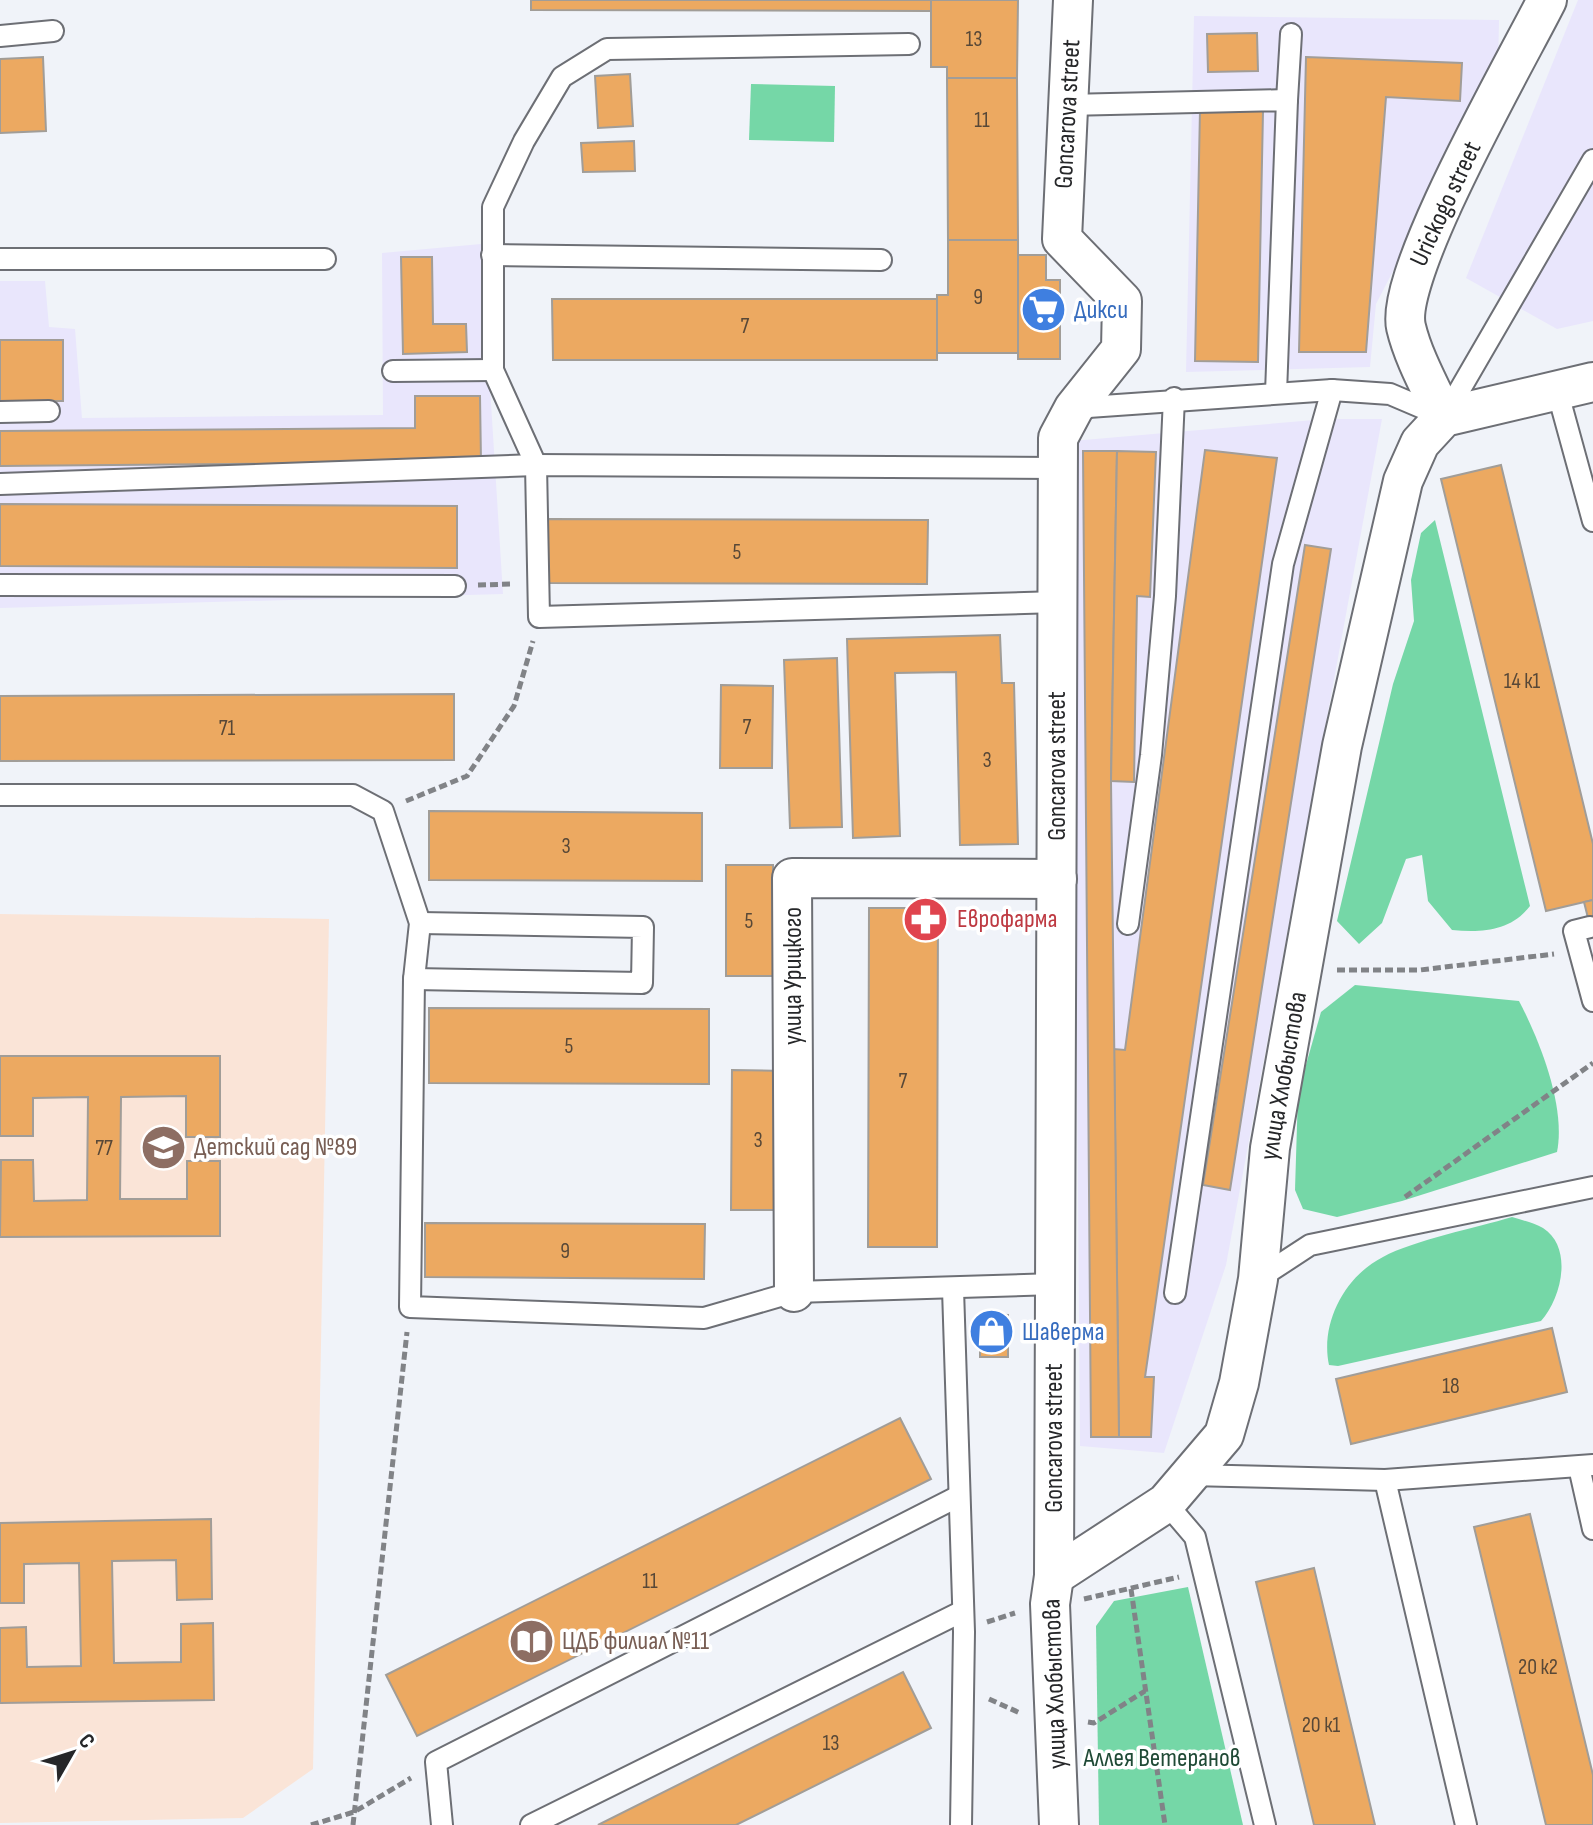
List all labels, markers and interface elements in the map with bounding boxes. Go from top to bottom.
house number: 13 [966,26,982,53]
street label: Goncarova street [1049,38,1087,189]
house number: 11 [974,107,990,134]
street label: Urickogo street [1404,137,1488,271]
house number: 9 [973,284,983,311]
supermarket icon: Дикси [1019,286,1067,334]
place label: Дикси [1074,295,1128,326]
house number: 7 [741,313,750,340]
house number: 5 [733,539,742,566]
house number: 14 к1 [1504,668,1540,695]
street label: Goncarova street [1042,691,1073,841]
house number: 7 [743,714,752,741]
house number: 71 [219,715,236,742]
house number: 3 [982,747,992,774]
house number: 3 [561,833,571,860]
pharmacy icon: Еврофарма [902,895,950,943]
place label: Еврофарма [957,904,1058,935]
street label: улица Урицкого [778,907,809,1045]
house number: 5 [745,908,754,935]
street label: улица Хлобыстова [1254,989,1314,1163]
house number: 5 [565,1033,574,1060]
house number: 7 [899,1068,908,1095]
school or university icon: Детский сад №89 [139,1123,187,1171]
house number: 3 [753,1127,763,1154]
place label: Детский сад №89 [194,1132,357,1163]
house number: 77 [95,1135,113,1162]
house number: 9 [560,1238,570,1265]
shop icon: Шаверма [967,1308,1015,1356]
place label: Шаверма [1022,1317,1105,1348]
street label: Goncarova street [1039,1363,1070,1513]
house number: 18 [1442,1373,1460,1400]
house number: 11 [642,1568,658,1595]
street label: улица Хлобыстова [1037,1598,1073,1770]
library icon: ЦДБ филиал №11 [507,1617,555,1665]
place label: ЦДБ филиал №11 [562,1626,709,1657]
house number: 20 к2 [1518,1654,1558,1681]
house number: 20 к1 [1302,1712,1340,1739]
north arrow [32,1713,112,1793]
text: С [72,1728,100,1754]
house number: 13 [823,1730,839,1757]
park label: Аллея Ветеранов [1082,1743,1241,1774]

